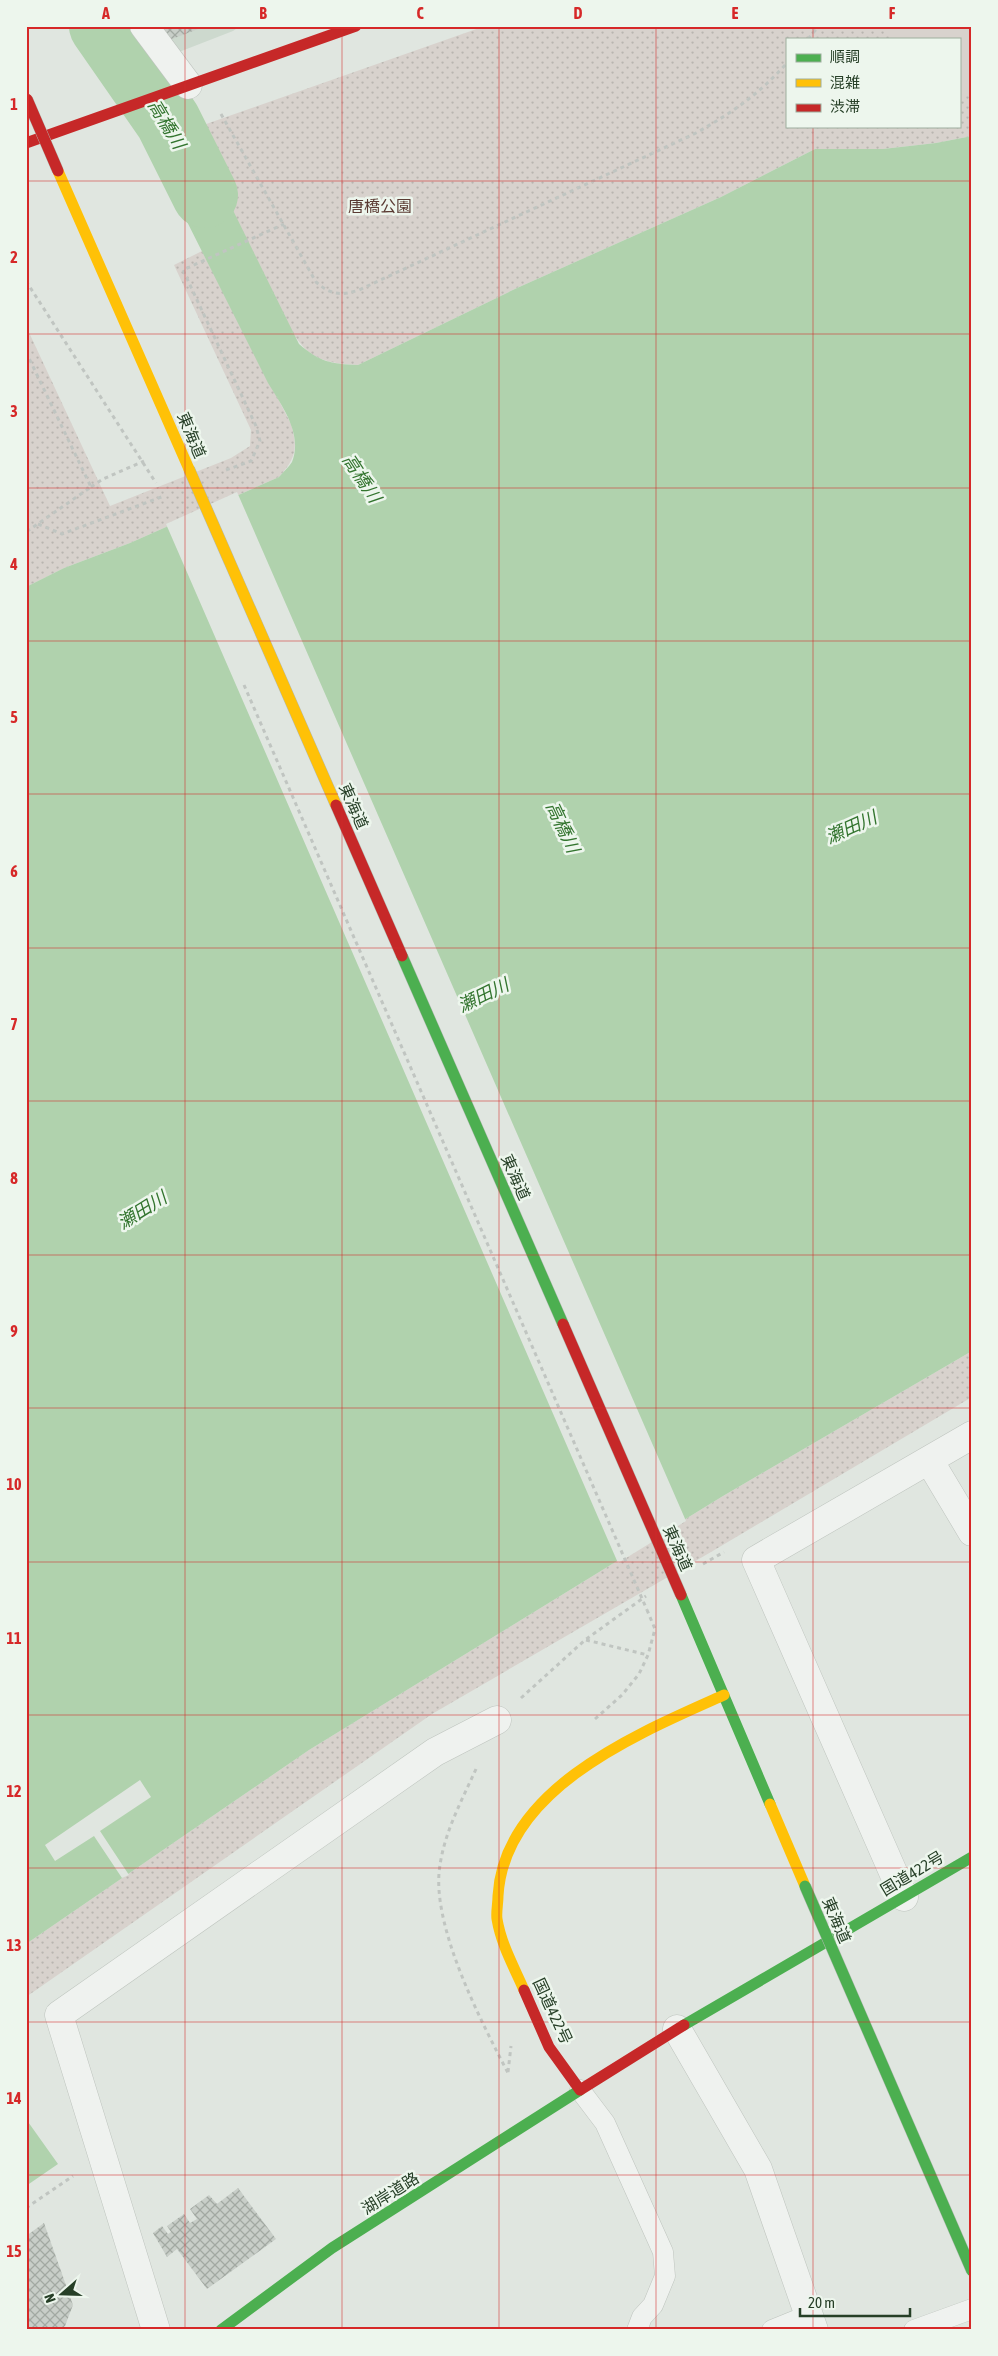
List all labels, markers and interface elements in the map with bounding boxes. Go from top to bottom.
text: A [101,4,110,22]
text: B [259,4,267,22]
text: C [416,4,424,22]
text: D [574,4,583,22]
text: E [732,4,739,22]
text: F [889,4,896,22]
legend [786,38,960,128]
text: 順調 [830,48,860,65]
text: 混雑 [830,74,860,91]
text: 1 [10,95,18,113]
water label: 高橋川 [144,95,191,154]
text: 渋滞 [830,98,860,115]
park label: 唐橋公園 [348,197,412,215]
text: 2 [10,248,18,266]
text: 3 [10,402,18,420]
street label: 東海道 [174,409,210,461]
water label: 高橋川 [338,450,387,508]
text: 4 [9,555,18,573]
text: 5 [10,708,18,726]
street label: 東海道 [336,780,372,832]
water label: 高橋川 [542,798,585,858]
water label: 瀬田川 [822,806,882,848]
text: 6 [10,862,18,880]
water label: 瀬田川 [454,973,514,1016]
text: 7 [10,1015,18,1033]
street label: 東海道 [498,1151,534,1203]
text: 8 [10,1169,18,1187]
water label: 瀬田川 [114,1186,172,1233]
text: 9 [10,1322,18,1340]
text: 10 [6,1475,22,1493]
street label: 東海道 [660,1522,696,1574]
text: 11 [6,1629,22,1647]
text: 12 [6,1782,22,1800]
street label: 国道422号 [877,1847,947,1899]
street label: 東海道 [819,1894,855,1946]
text: 13 [6,1936,22,1954]
street label: 国道422号 [530,1975,576,2047]
text: 14 [6,2089,22,2107]
street label: 湖岸道路 [358,2168,422,2218]
text: 15 [6,2242,22,2260]
north arrow [38,2268,88,2318]
scale bar [800,2286,910,2318]
text: N [41,2292,59,2305]
text: 20 m [808,2294,835,2311]

